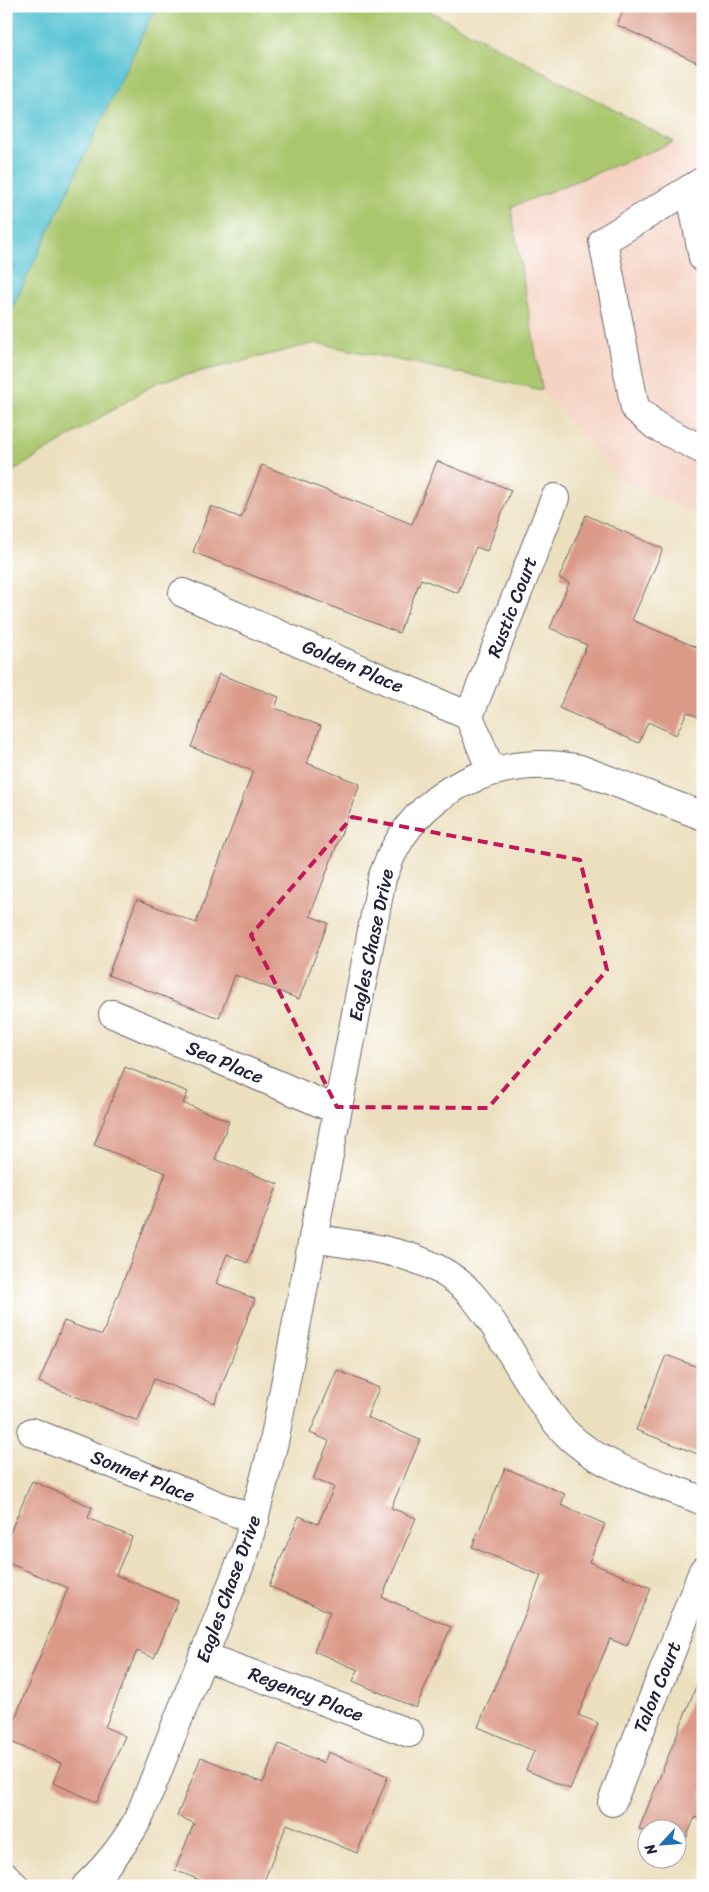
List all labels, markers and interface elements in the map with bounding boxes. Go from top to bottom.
street label: Rustic Court [478,552,546,662]
street label: Golden Place [297,630,409,702]
street label: Eagles Chase Drive [339,866,403,1024]
street label: Sea Place [181,1031,269,1093]
street label: Sonnet Place [86,1440,200,1512]
street label: Eagles Chase Drive [186,1511,270,1667]
street label: Talon Court [624,1636,690,1738]
street label: Regency Place [244,1657,369,1731]
north arrow [636,1820,686,1870]
text: N [637,1839,665,1860]

